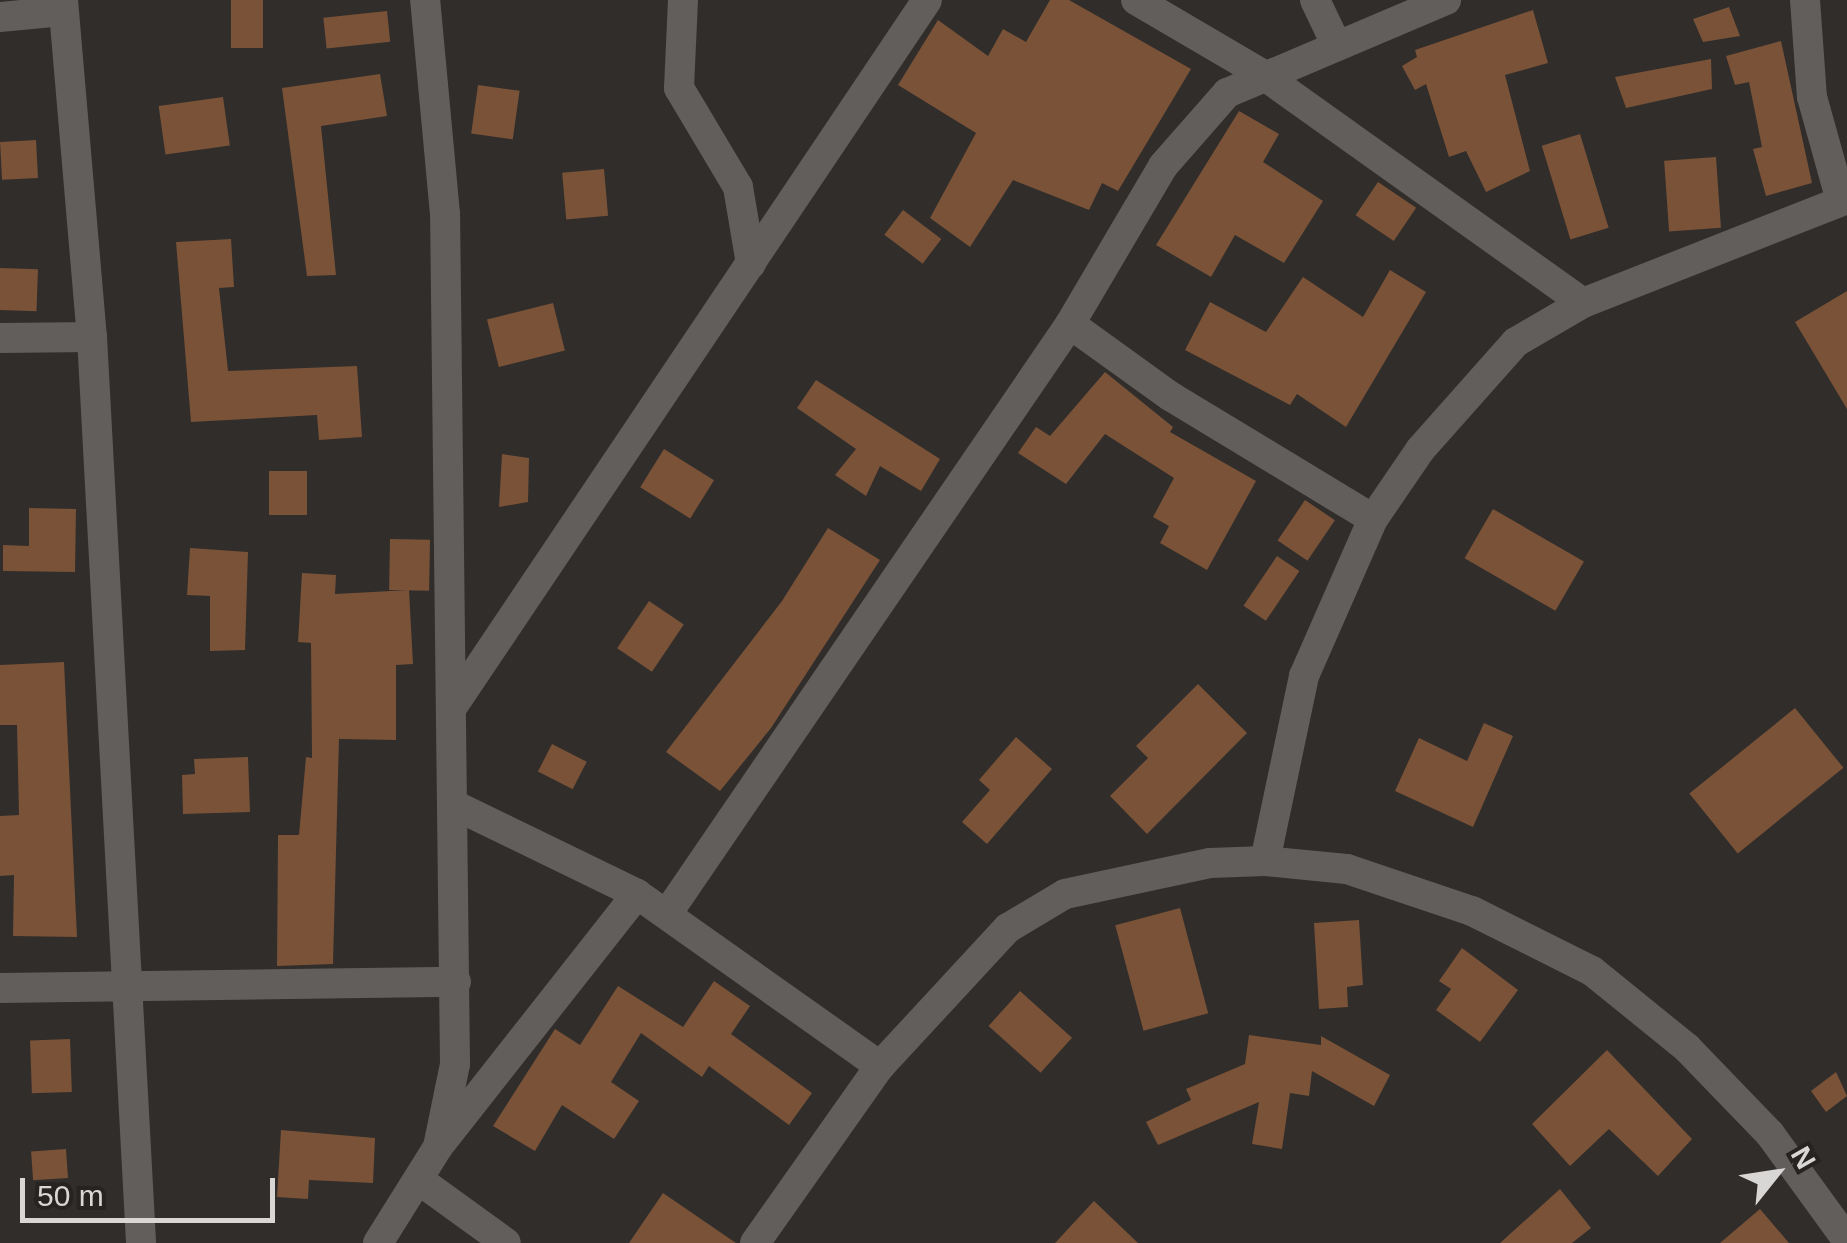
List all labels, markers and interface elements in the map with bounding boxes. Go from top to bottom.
north arrow [1727,1123,1827,1223]
text: N [1785,1141,1822,1174]
scale bar [25,1158,280,1220]
text: 50 m [37,1179,104,1212]

